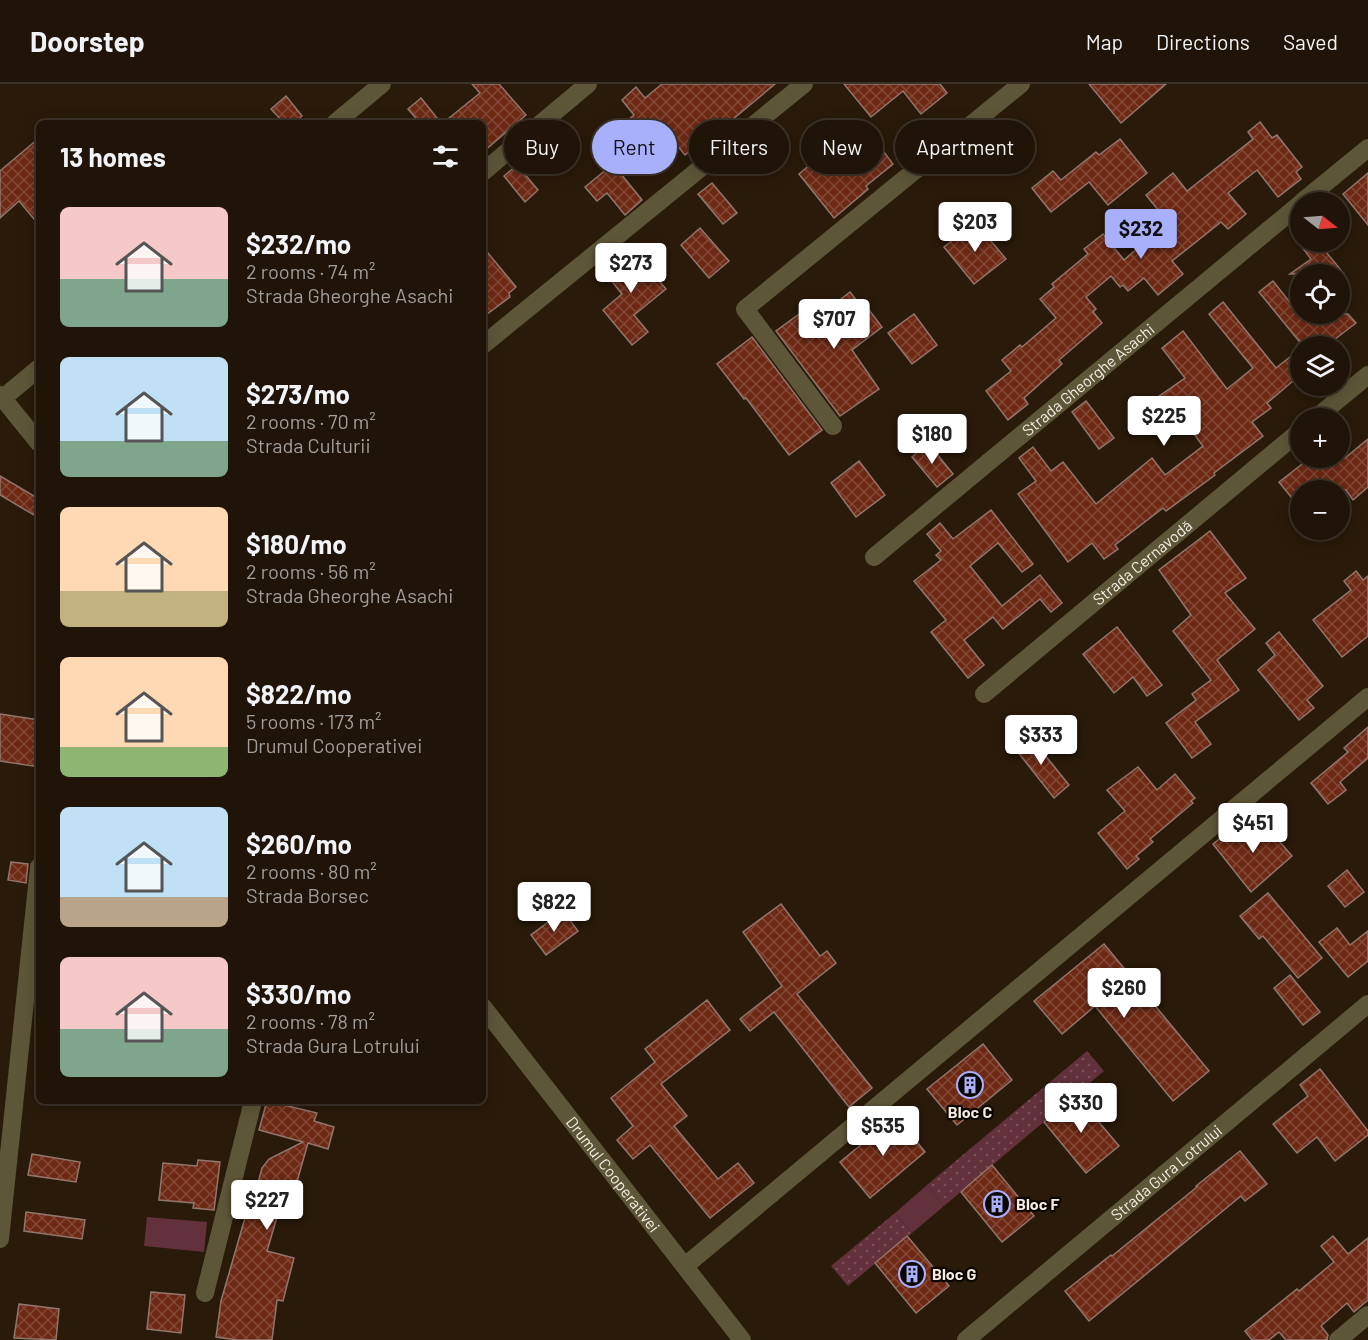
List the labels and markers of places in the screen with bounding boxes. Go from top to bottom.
pin: $203 [939,202,1011,253]
pin: $232 [1105,209,1177,260]
pin: $273 [595,243,667,294]
pin: $707 [798,299,870,350]
pin: $225 [1128,396,1200,447]
pin: $180 [896,414,968,465]
pin: $333 [1005,715,1077,766]
pin: $451 [1217,803,1289,854]
pin: $822 [518,882,590,933]
pin: $260 [1088,968,1160,1019]
building icon: Bloc C [955,1070,985,1100]
pin: $330 [1045,1083,1117,1134]
place label: Bloc C [948,1102,992,1121]
pin: $535 [847,1106,919,1157]
pin: $227 [231,1180,303,1231]
building icon: Bloc F [982,1189,1012,1219]
place label: Bloc F [1016,1194,1060,1213]
building icon: Bloc G [897,1259,927,1289]
place label: Bloc G [932,1264,977,1283]

